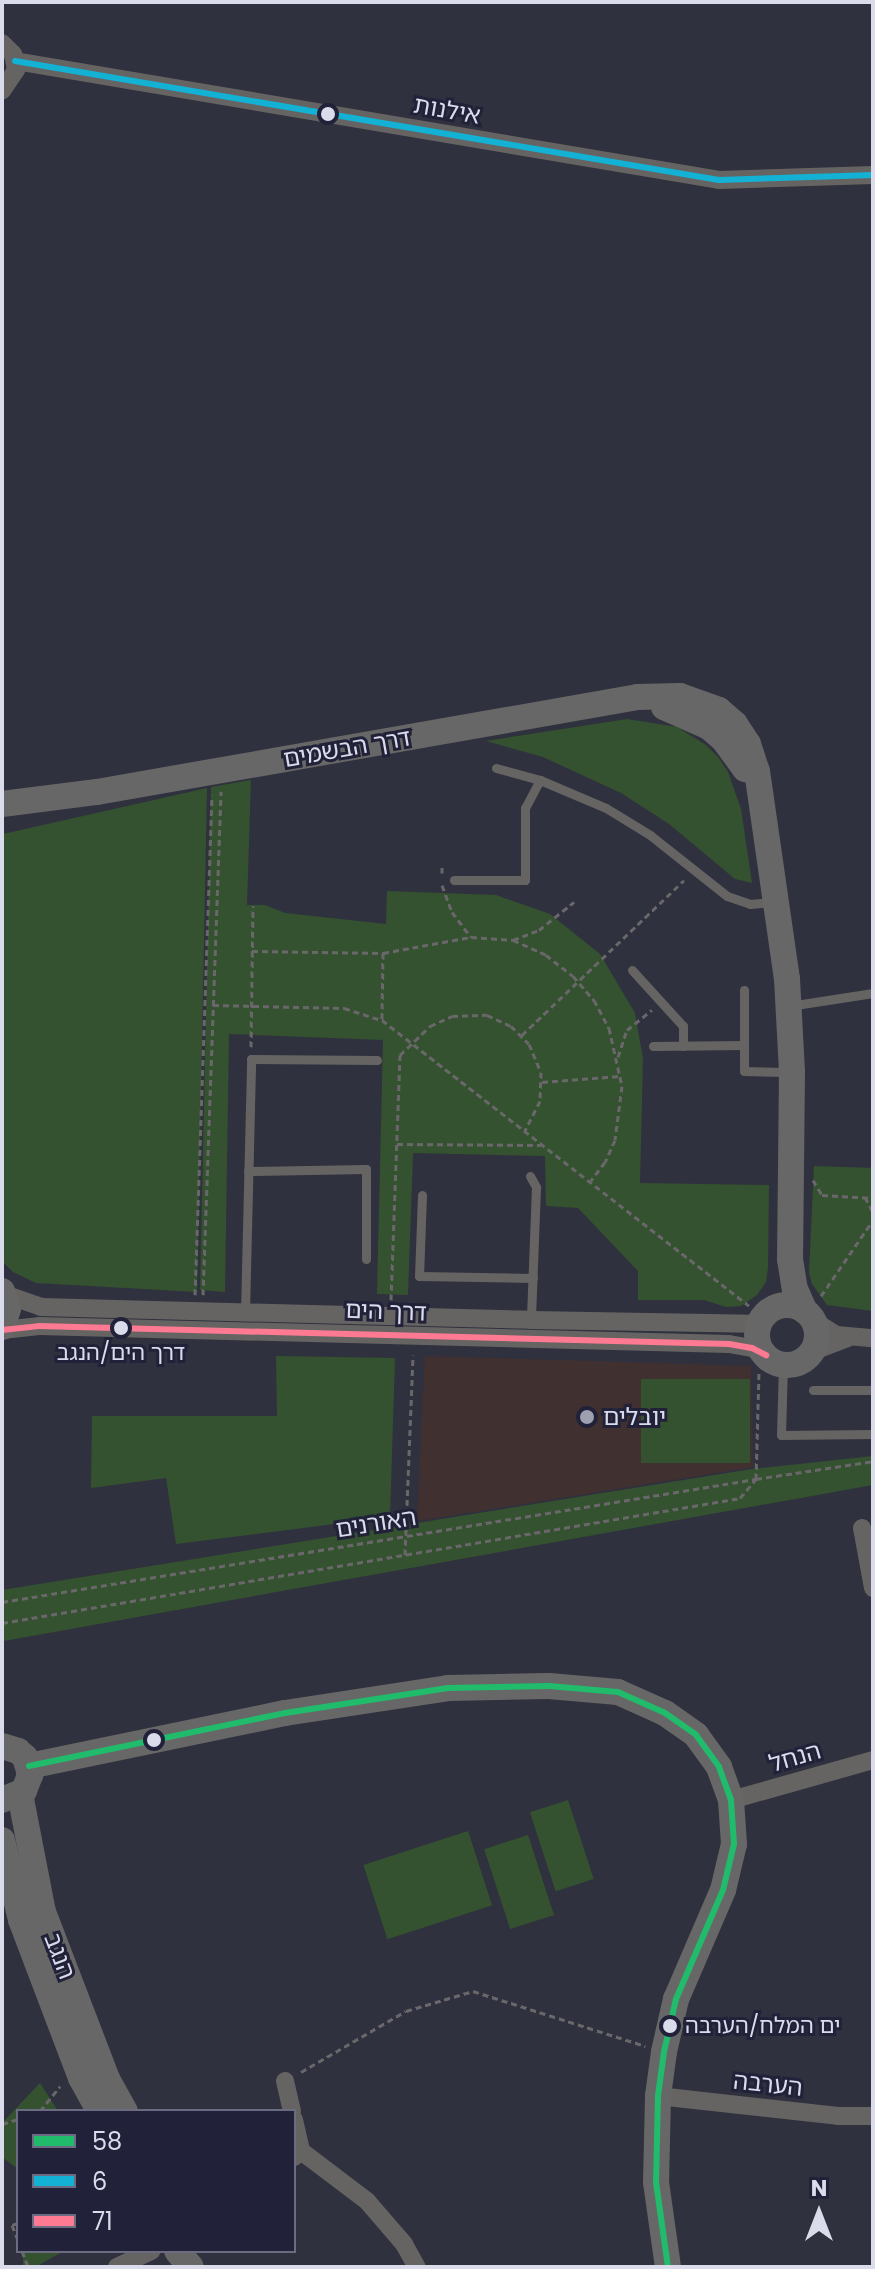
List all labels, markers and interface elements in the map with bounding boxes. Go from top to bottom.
street label: אילנות [411,90,483,130]
unlabelled marker [320,106,336,122]
street label: דרך הבשמים [281,723,413,773]
street label: דרך הים [345,1295,427,1327]
marker: דרך הים/הנגב [113,1320,129,1336]
place label: דרך הים/הנגב [57,1340,185,1366]
place label: יובלים [603,1403,666,1431]
marker: יובלים [578,1408,596,1426]
street label: האורנים [334,1502,418,1544]
unlabelled marker [146,1732,162,1748]
street label: הנחל [766,1736,824,1778]
street label: הנגב [38,1929,82,1983]
place label: ים המלח/הערבה [685,2013,840,2039]
marker: ים המלח/הערבה [662,2018,678,2034]
street label: הערבה [732,2066,804,2102]
legend [16,2109,296,2253]
text: 58 [92,2125,122,2158]
text: 6 [92,2165,107,2198]
north arrow [779,2173,859,2253]
text: N [811,2173,827,2204]
text: 71 [92,2205,113,2238]

